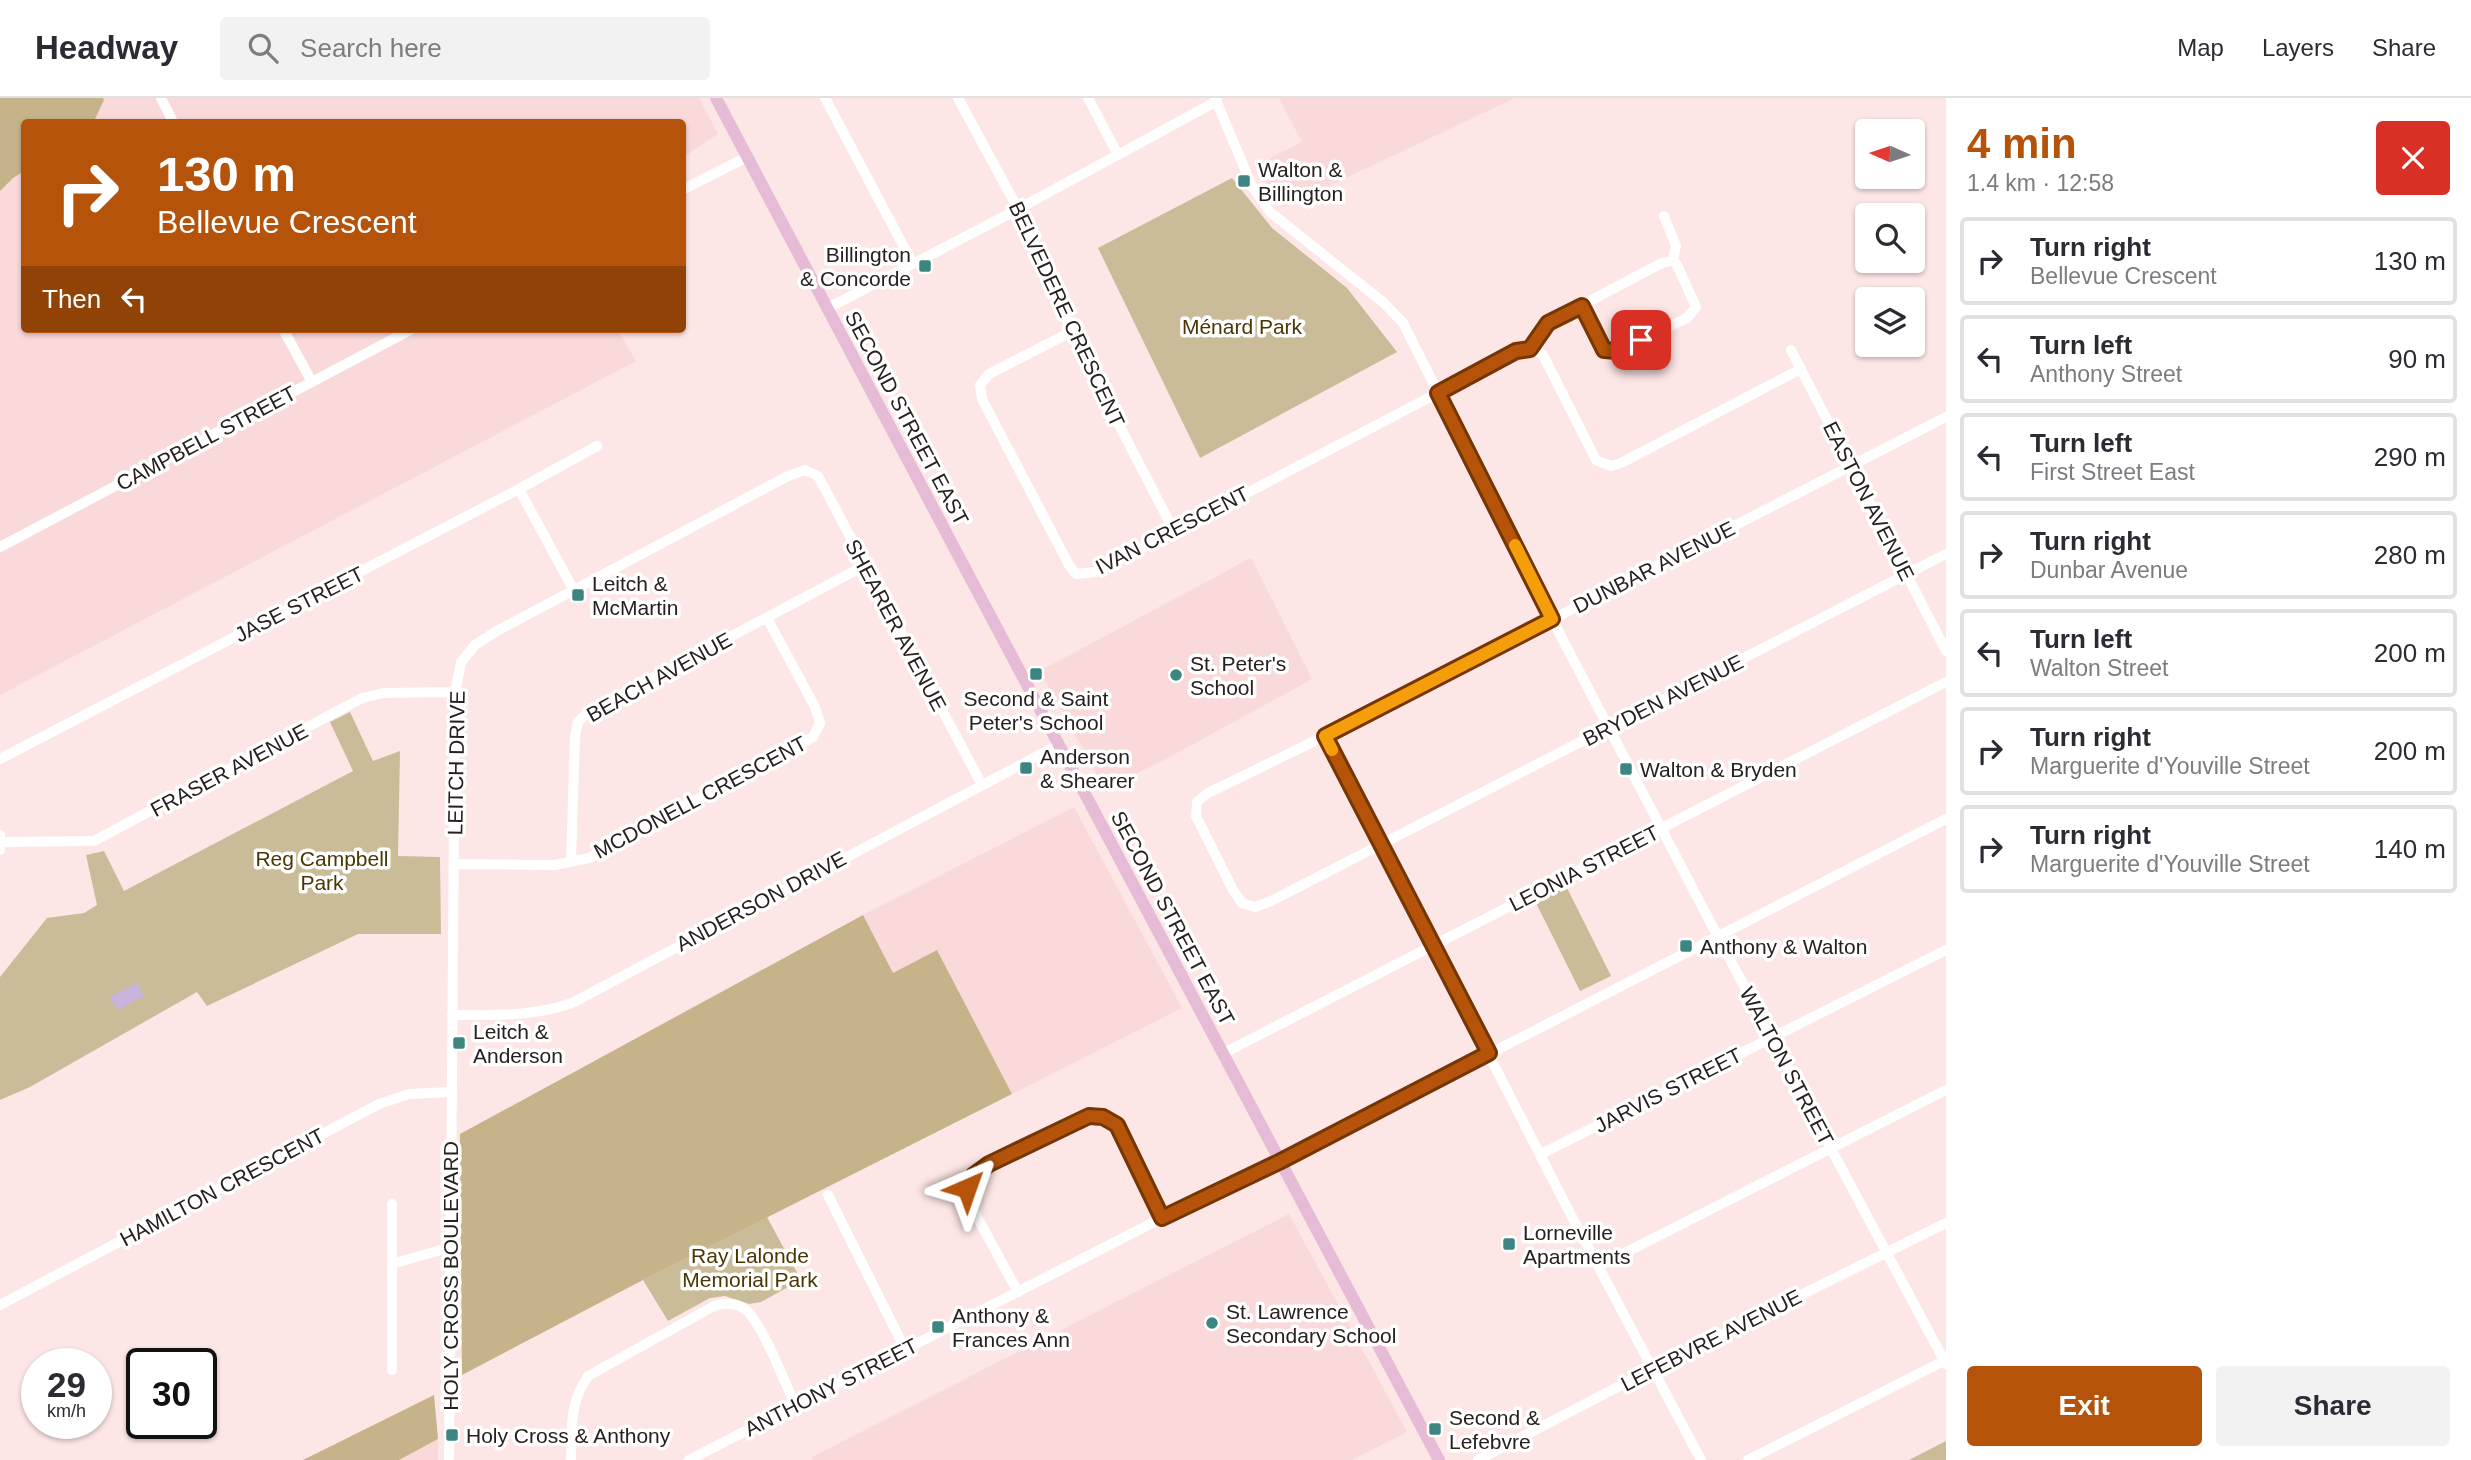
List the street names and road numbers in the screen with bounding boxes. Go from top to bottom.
street label: BELVEDERE CRESCENT [1005,198,1129,430]
street label: SECOND STREET EAST [841,307,973,529]
street label: CAMPBELL STREET [112,381,300,495]
street label: EASTON AVENUE [1819,418,1919,584]
street label: IVAN CRESCENT [1092,481,1253,579]
street label: DUNBAR AVENUE [1569,516,1739,618]
street label: SHEARER AVENUE [841,535,951,715]
street label: JASE STREET [231,562,367,646]
street label: BEACH AVENUE [583,628,735,726]
street label: BRYDEN AVENUE [1579,650,1747,750]
street label: LEITCH DRIVE [443,690,469,836]
street label: FRASER AVENUE [146,719,312,821]
street label: MCDONELL CRESCENT [590,731,810,863]
street label: SECOND STREET EAST [1107,807,1239,1029]
street label: LEONIA STREET [1505,820,1663,916]
street label: ANDERSON DRIVE [672,846,850,956]
street label: WALTON STREET [1736,983,1838,1149]
street label: JARVIS STREET [1591,1043,1745,1137]
street label: HAMILTON CRESCENT [116,1123,328,1251]
street label: HOLY CROSS BOULEVARD [439,1141,462,1411]
street label: LEFEBVRE AVENUE [1617,1285,1805,1395]
street label: ANTHONY STREET [741,1333,921,1441]

